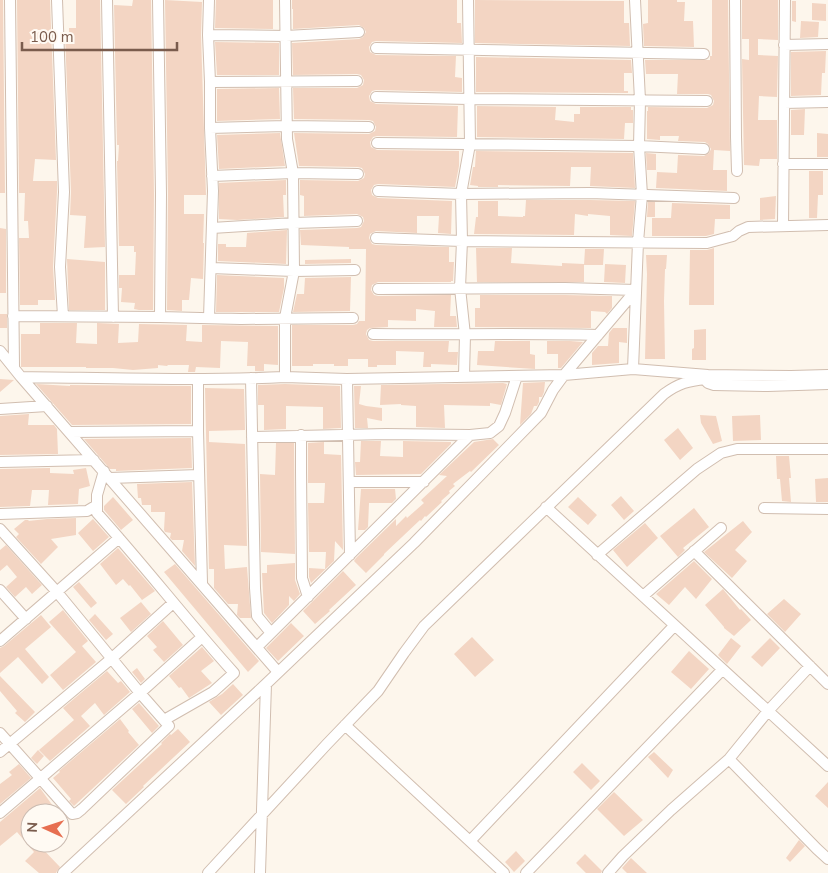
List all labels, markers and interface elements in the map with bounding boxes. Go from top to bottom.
scale bar [22,20,178,52]
text: 100 m [30,27,74,47]
north arrow [20,803,70,853]
text: N [23,822,42,833]

